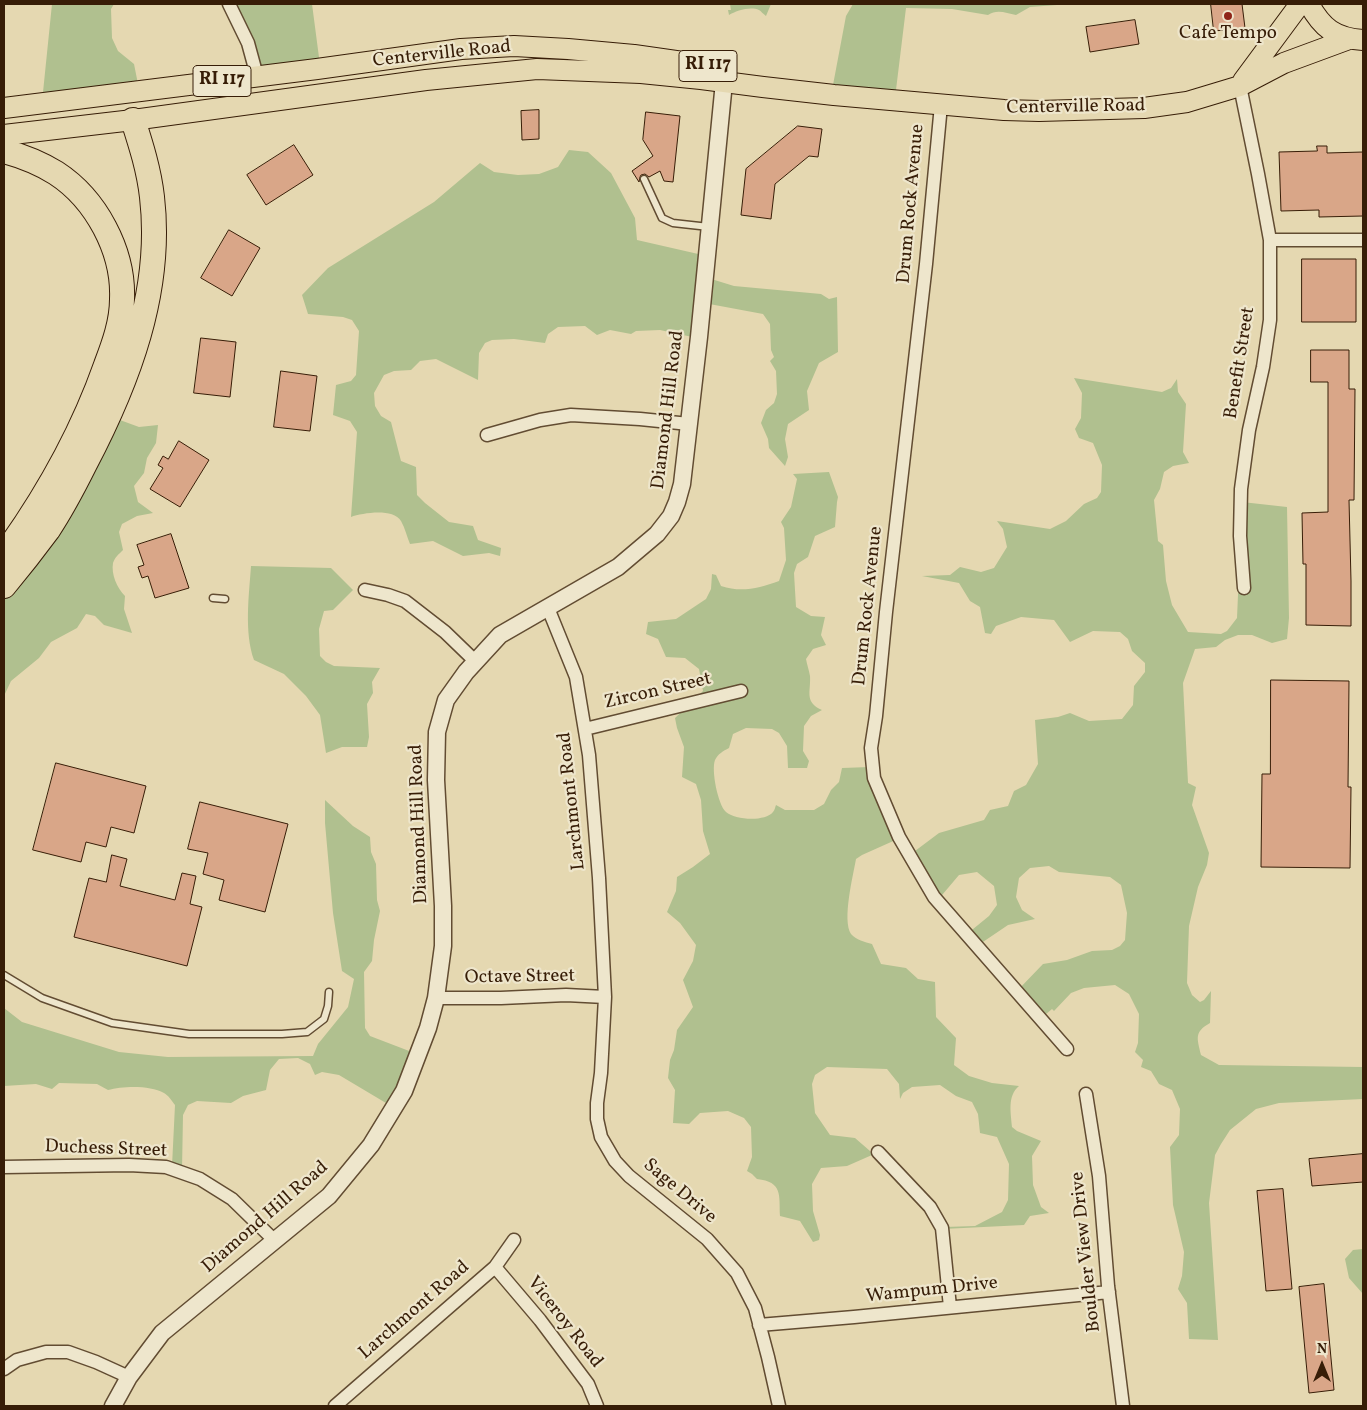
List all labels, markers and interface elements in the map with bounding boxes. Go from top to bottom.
marker: Cafe Tempo [1222,10,1234,22]
place label: Cafe Tempo [1179,24,1277,46]
street label: Centerville Road [372,36,512,74]
road number: RI 117 [679,50,737,82]
road number: RI 117 [193,66,251,96]
street label: Centerville Road [1006,95,1146,121]
street label: Drum Rock Avenue [894,123,930,285]
street label: Benefit Street [1221,305,1261,421]
street label: Diamond Hill Road [648,329,690,491]
street label: Drum Rock Avenue [849,525,889,687]
street label: Zircon Street [602,669,714,715]
street label: Larchmont Road [554,731,592,871]
street label: Diamond Hill Road [406,744,434,904]
street label: Octave Street [465,966,575,990]
street label: Duchess Street [44,1136,168,1164]
street label: Sage Drive [638,1155,720,1229]
street label: Diamond Hill Road [198,1157,334,1279]
street label: Boulder View Drive [1067,1171,1107,1333]
street label: Larchmont Road [355,1257,475,1365]
street label: Viceroy Road [521,1273,607,1373]
street label: Wampum Drive [865,1273,999,1309]
north arrow [1297,1340,1347,1390]
text: N [1317,1340,1327,1359]

